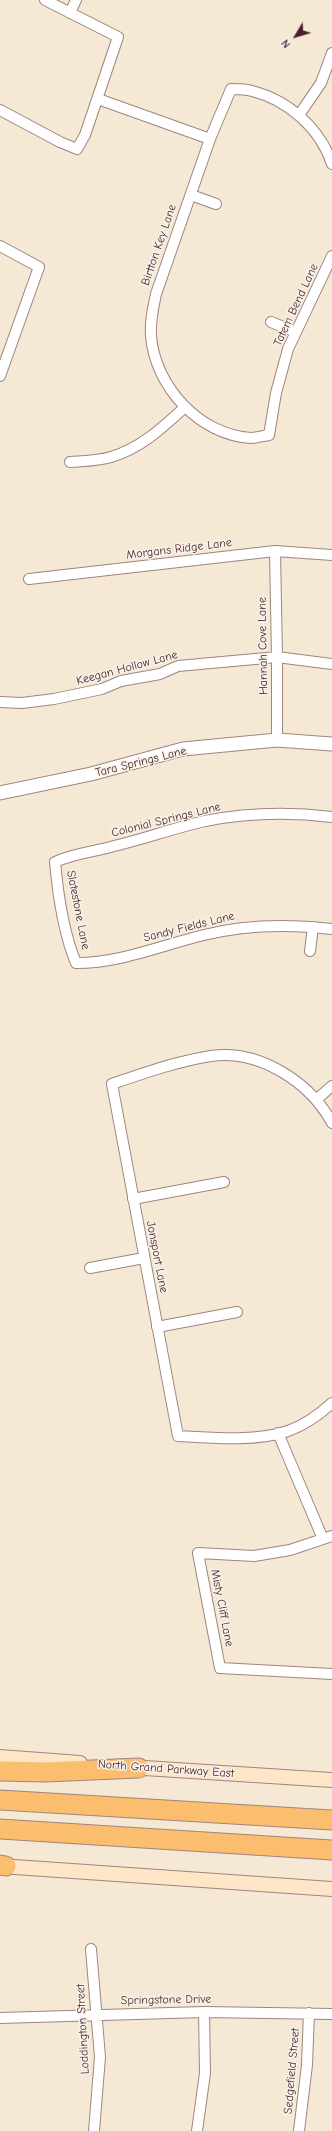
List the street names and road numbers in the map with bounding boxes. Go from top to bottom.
street label: Birtton Key Lane [138,202,180,288]
street label: Tatem Bend Lane [271,261,321,349]
street label: Morgans Ridge Lane [125,535,233,563]
street label: Hannah Cove Lane [255,597,271,695]
street label: Keegan Hollow Lane [75,648,179,688]
street label: Tara Springs Lane [94,744,188,780]
street label: Colonial Springs Lane [110,799,222,841]
street label: Slatestone Lane [63,869,93,951]
street label: Sandy Fields Lane [142,909,236,945]
street label: Jonsport Lane [143,1220,171,1294]
street label: Misty Cliff Lane [207,1568,237,1648]
street label: North Grand Parkway East [97,1757,235,1781]
street label: Loddington Street [73,1983,93,2075]
street label: Springstone Drive [121,1992,211,2008]
street label: Sedgefield Street [281,2027,303,2115]

